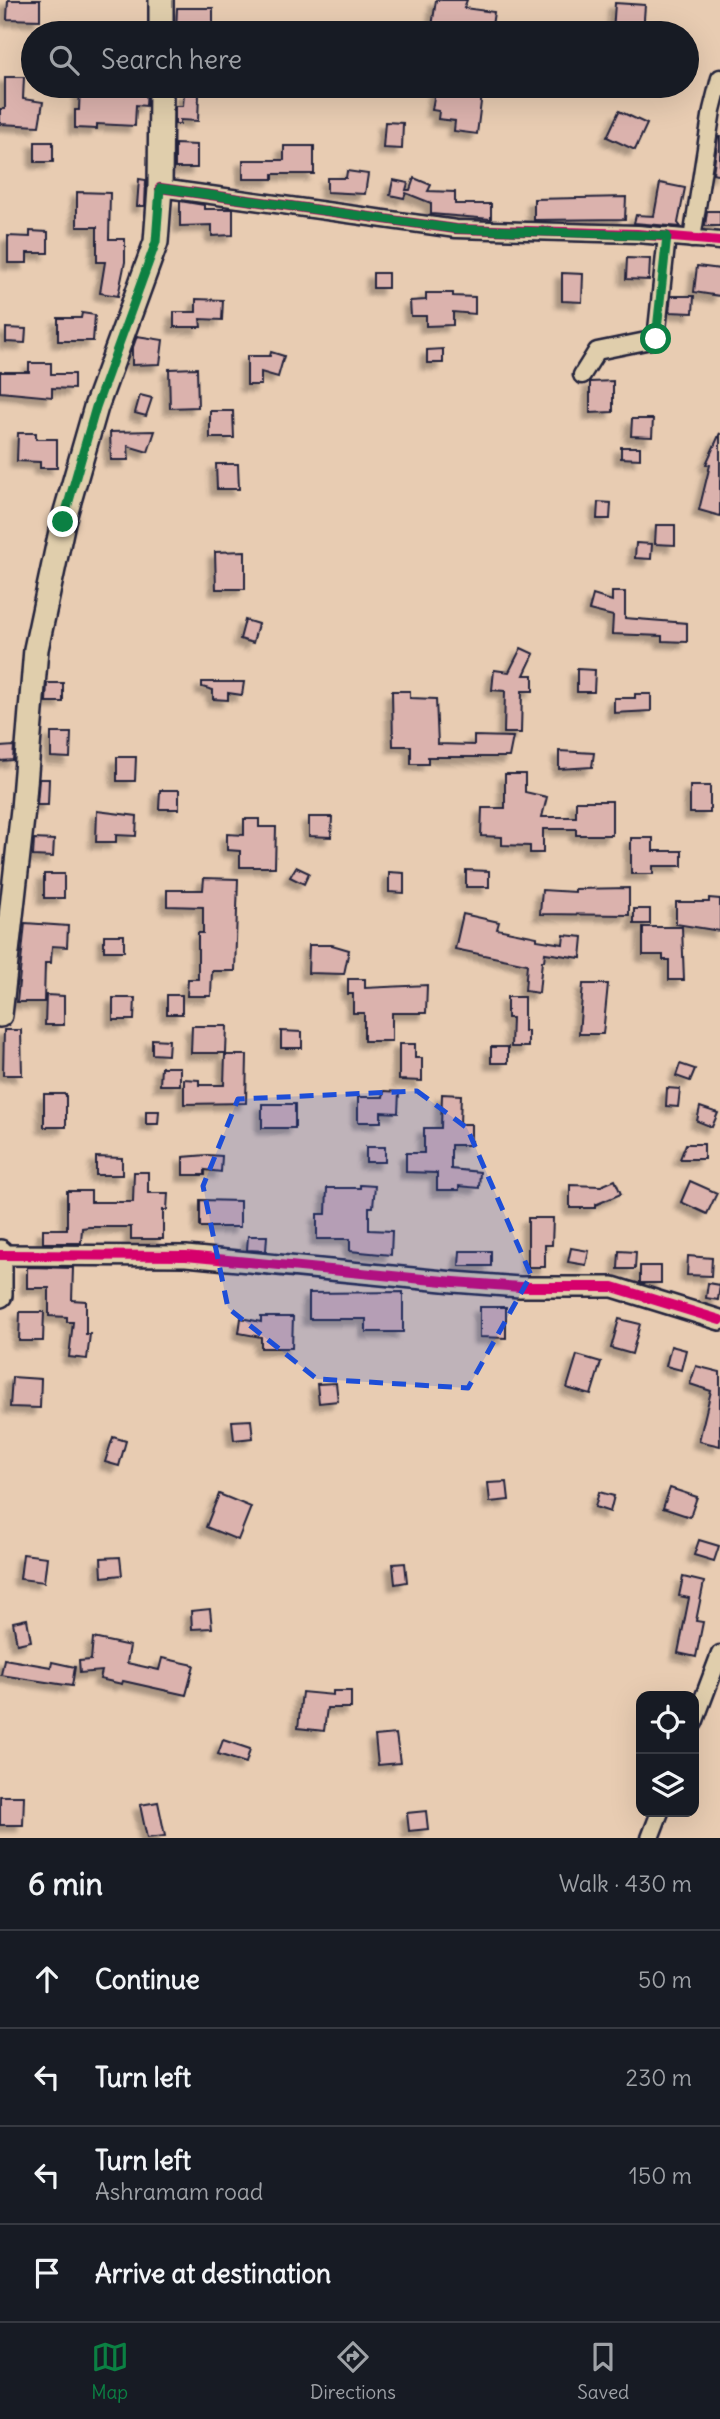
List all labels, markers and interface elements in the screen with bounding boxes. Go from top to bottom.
search box [21,21,699,98]
icon: search [45,41,83,79]
text: Search here [101,43,242,76]
route start [640,323,671,354]
route end [47,506,78,537]
map controls [636,1691,699,1817]
button: locate [636,1691,699,1754]
button: layers [636,1754,699,1817]
text: 6 min [28,1865,103,1903]
text: Walk · 430 m [559,1869,692,1898]
icon: ahead [28,1960,66,1998]
text: Continue [95,1963,200,1996]
text: 50 m [638,1965,692,1994]
icon: left [28,2058,66,2096]
text: Turn left [95,2061,191,2094]
text: 230 m [626,2063,692,2092]
text: Turn left [95,2144,191,2177]
icon: left [28,2156,66,2194]
text: 150 m [629,2161,692,2190]
text: Ashramam road [95,2177,263,2206]
icon: arrive [28,2254,66,2292]
text: Arrive at destination [95,2257,331,2290]
tab: Map [91,2338,129,2404]
tab: Directions [310,2338,396,2404]
tab: Saved [577,2338,629,2404]

